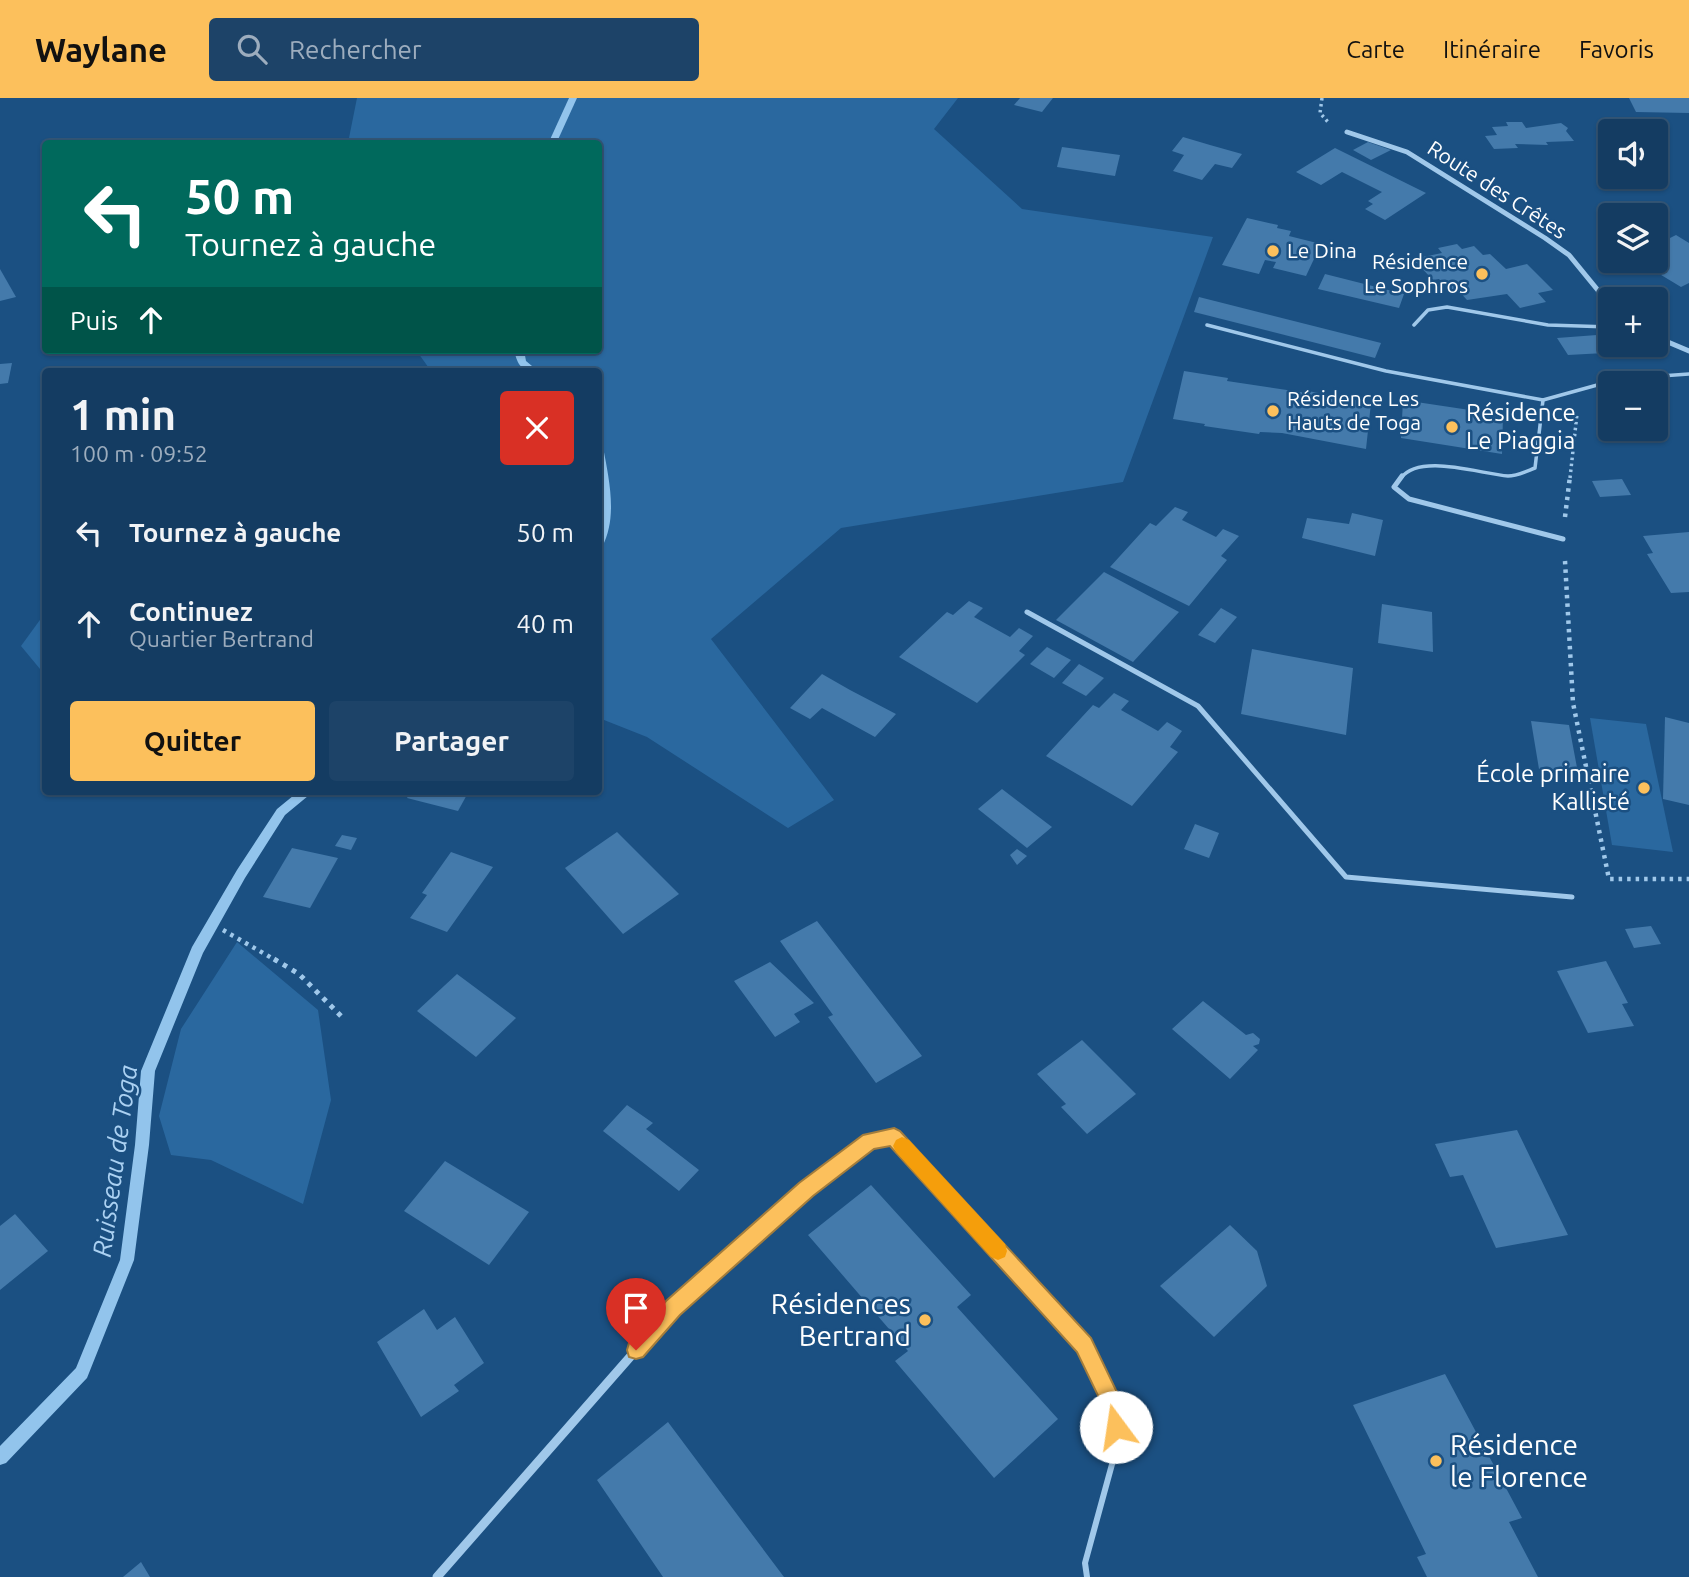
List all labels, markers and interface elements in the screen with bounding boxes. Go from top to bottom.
search box [209,18,699,81]
icon: search [233,30,271,68]
text: Waylane [35,31,167,68]
text: Rechercher [289,35,422,64]
text: Carte [1346,36,1405,63]
text: Itinéraire [1443,36,1541,63]
text: Favoris [1579,36,1654,63]
map controls [1598,119,1668,441]
button: sound [1598,119,1668,189]
street label: Route des Crêtes [1423,135,1572,243]
icon: left [70,168,161,259]
text: 50 m [185,168,294,223]
button: layers [1598,203,1668,273]
text: Tournez à gauche [185,226,436,262]
place label: Le Dina [1287,238,1357,262]
marker: Le Dina [1265,243,1281,259]
place label: Résidence Le Sophros [1364,249,1468,297]
marker: Résidence Le Sophros [1474,266,1490,282]
button: + [1598,287,1668,357]
icon: ahead [132,301,170,339]
text: Puis [70,306,118,335]
button: − [1598,371,1668,441]
place label: Résidence Les Hauts de Toga [1287,386,1421,434]
text: 1 min [70,391,176,438]
button: close [500,391,574,465]
place label: Résidence Le Piaggia [1466,399,1576,454]
marker: Résidence Les Hauts de Toga [1265,403,1281,419]
marker: Résidence Le Piaggia [1444,419,1460,435]
text: 100 m · 09:52 [70,441,208,466]
icon: left [70,514,108,552]
text: Tournez à gauche [129,518,341,547]
text: 50 m [516,518,574,547]
text: Continuez [129,597,253,626]
icon: ahead [70,605,108,643]
text: 40 m [516,609,574,638]
text: Quartier Bertrand [129,626,314,651]
button: Quitter [70,701,315,781]
button: Partager [329,701,574,781]
place label: École primaire Kallisté [1476,759,1630,815]
marker: École primaire Kallisté [1636,780,1652,796]
water label: Ruisseau de Toga [87,1063,142,1259]
pin [606,1278,666,1350]
place label: Résidences Bertrand [771,1288,911,1351]
icon: arrive [617,1289,655,1327]
marker: Résidences Bertrand [917,1312,933,1328]
position arrow [1079,1390,1153,1464]
place label: Résidence le Florence [1450,1429,1588,1492]
marker: Résidence le Florence [1428,1453,1444,1469]

